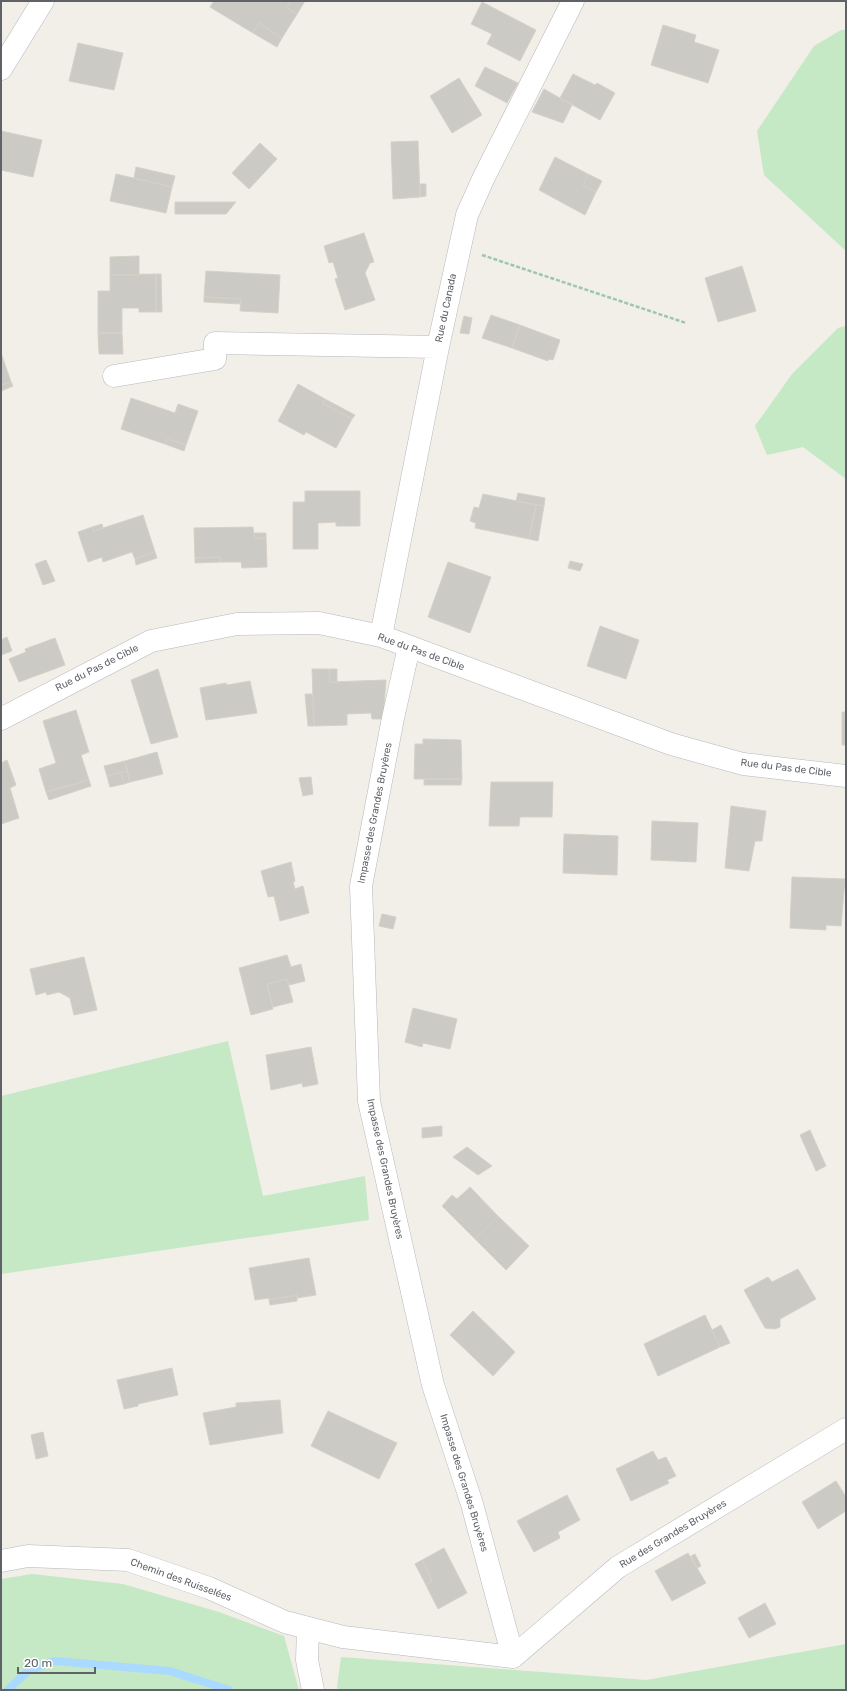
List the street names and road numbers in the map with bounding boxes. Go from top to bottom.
street label: Rue du Canada [433,272,459,344]
street label: Rue du Pas de Cible [376,631,466,673]
street label: Rue du Pas de Cible [54,642,141,694]
street label: Impasse des Grandes Bruyères [355,741,395,885]
street label: Rue du Pas de Cible [740,756,833,780]
street label: Impasse des Grandes Bruyères [364,1098,406,1240]
street label: Impasse des Grandes Bruyères [437,1413,491,1553]
street label: Rue des Grandes Bruyères [617,1497,729,1571]
street label: Chemin des Ruisselées [129,1556,233,1604]

